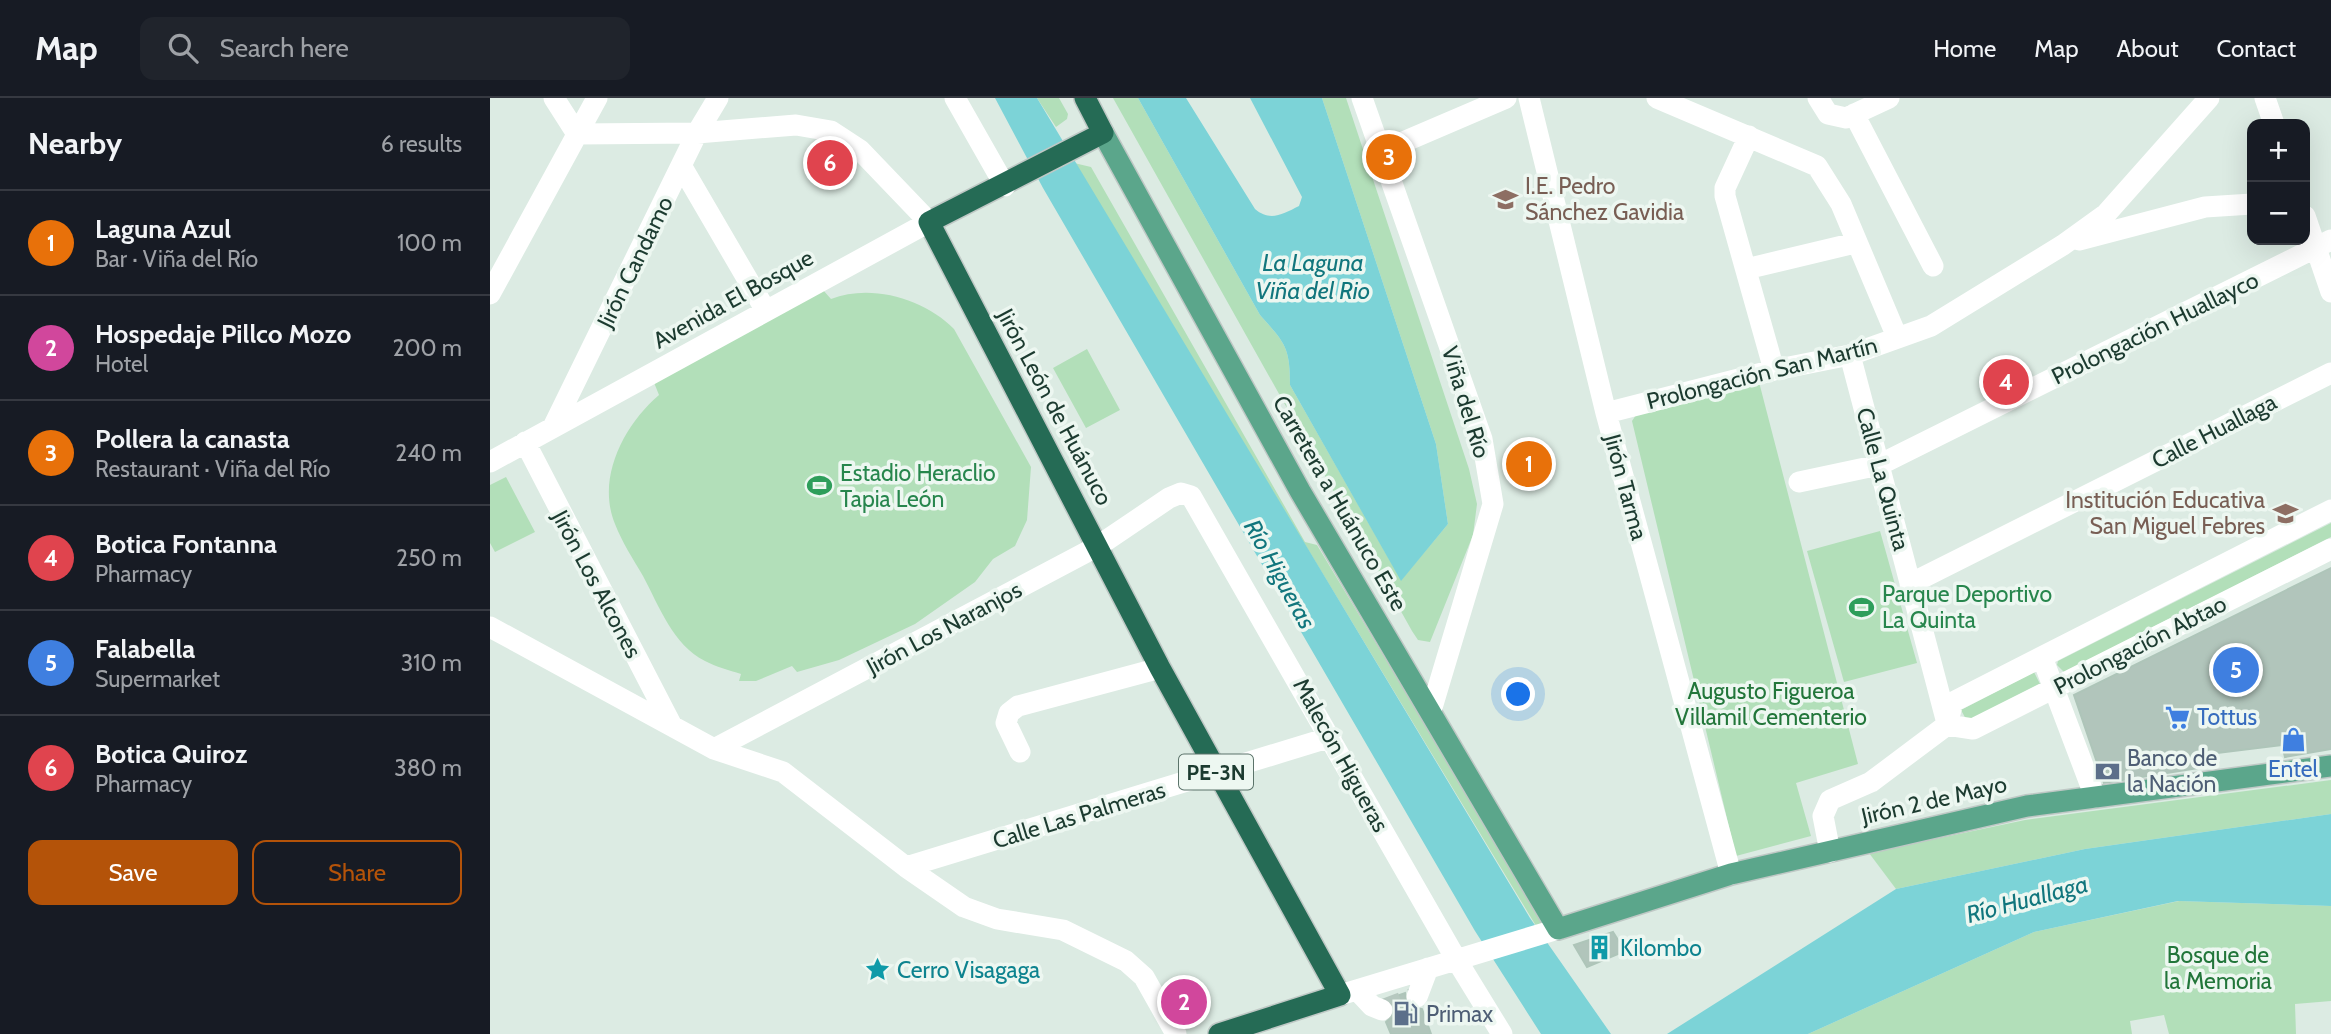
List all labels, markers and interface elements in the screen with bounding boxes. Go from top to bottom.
search box [140,17,630,80]
text: Map [35,28,98,68]
icon: search [164,29,202,67]
text: Search here [220,32,349,64]
text: Home [1933,34,1996,63]
text: Map [2034,34,2079,63]
text: About [2117,34,2179,63]
text: Contact [2217,34,2296,63]
map controls [2247,119,2310,245]
button: + [2247,119,2310,182]
text: Nearby [28,125,122,162]
text: 6 results [381,130,462,158]
pin: 3 [1366,131,1412,183]
pin: 6 [807,137,853,189]
place label: I.E. Pedro Sánchez Gavidia [1525,172,1684,226]
button: − [2247,182,2310,245]
school or university icon: I.E. Pedro Sánchez Gavidia [1491,185,1519,213]
street label: Jirón Candamo [591,192,679,333]
text: Laguna Azul [95,213,231,245]
text: 1 [47,229,55,257]
text: 100 m [397,229,462,257]
street label: Avenida El Bosque [648,243,818,355]
text: Bar · Viña del Río [95,245,258,273]
water label: La Laguna Viña del Rio [1256,248,1370,305]
street label: Prolongación Huallayco [2047,266,2263,390]
street label: Jirón León de Huánuco [991,303,1119,510]
text: Hospedaje Pillco Mozo [95,318,351,350]
street label: Prolongación San Martín [1644,331,1880,415]
text: 2 [45,334,57,362]
text: 200 m [392,334,462,362]
street label: Viña del Río [1436,343,1496,461]
text: Hotel [95,350,148,378]
pin: 4 [1983,356,2029,408]
street label: Calle Huallaga [2147,388,2281,474]
street label: Carretera a Huánuco Este [1267,390,1413,616]
street label: Calle La Quinta [1851,405,1915,553]
text: Pollera la canasta [95,423,290,455]
street label: Jirón Tarma [1598,430,1654,543]
pin: 1 [1506,438,1552,490]
text: 3 [45,439,57,467]
text: 240 m [395,439,462,467]
text: Restaurant · Viña del Río [95,455,330,483]
place label: Estadio Heraclio Tapia León [840,459,996,513]
sports icon: Estadio Heraclio Tapia León [806,472,834,500]
place label: Institución Educativa San Miguel Febres [2065,486,2265,540]
school or university icon: Institución Educativa San Miguel Febres [2271,499,2299,527]
street label: Jirón Los Alcones [546,504,648,663]
water label: Río Higueras [1238,514,1322,634]
text: Botica Fontanna [95,528,277,560]
text: 4 [44,544,58,572]
text: 250 m [396,544,462,572]
text: Pharmacy [95,560,192,588]
street label: Jirón Los Naranjos [861,575,1026,681]
place label: Parque Deportivo La Quinta [1882,580,2052,634]
street label: Prolongación Abtao [2049,589,2231,701]
sports icon: Parque Deportivo La Quinta [1848,593,1876,621]
text: Falabella [95,633,195,665]
pin: 5 [2213,644,2259,696]
text: 5 [45,649,57,677]
text: 310 m [401,649,462,677]
text: Supermarket [95,665,220,693]
street label: Malecón Higueras [1287,673,1395,837]
your location [1501,677,1535,711]
park label: Augusto Figueroa Villamil Cementerio [1675,677,1867,731]
supermarket icon: Tottus [2163,703,2191,731]
place label: Tottus [2197,703,2257,731]
shop icon: Entel [2279,725,2307,753]
text: Botica Quiroz [95,738,247,770]
place label: Banco de la Nación [2127,744,2217,798]
text: 6 [45,754,57,782]
text: 380 m [394,754,462,782]
road number: PE-3N [1179,754,1253,790]
place label: Entel [2268,755,2319,783]
bank icon: Banco de la Nación [2093,757,2121,785]
text: Pharmacy [95,770,192,798]
street label: Jirón 2 de Mayo [1858,770,2009,831]
street label: Calle Las Palmeras [989,775,1169,855]
button: Save [28,840,238,905]
button: Share [252,840,462,905]
water label: Río Huallaga [1963,869,2091,929]
building icon: Kilombo [1586,934,1614,962]
place label: Kilombo [1620,934,1702,962]
park label: Bosque de la Memoria [2164,941,2272,995]
place icon: Cerro Visagaga [863,956,891,984]
place label: Cerro Visagaga [897,956,1040,984]
pin: 2 [1161,976,1207,1028]
fuel station icon: Primax [1392,1000,1420,1028]
place label: Primax [1426,1000,1493,1028]

